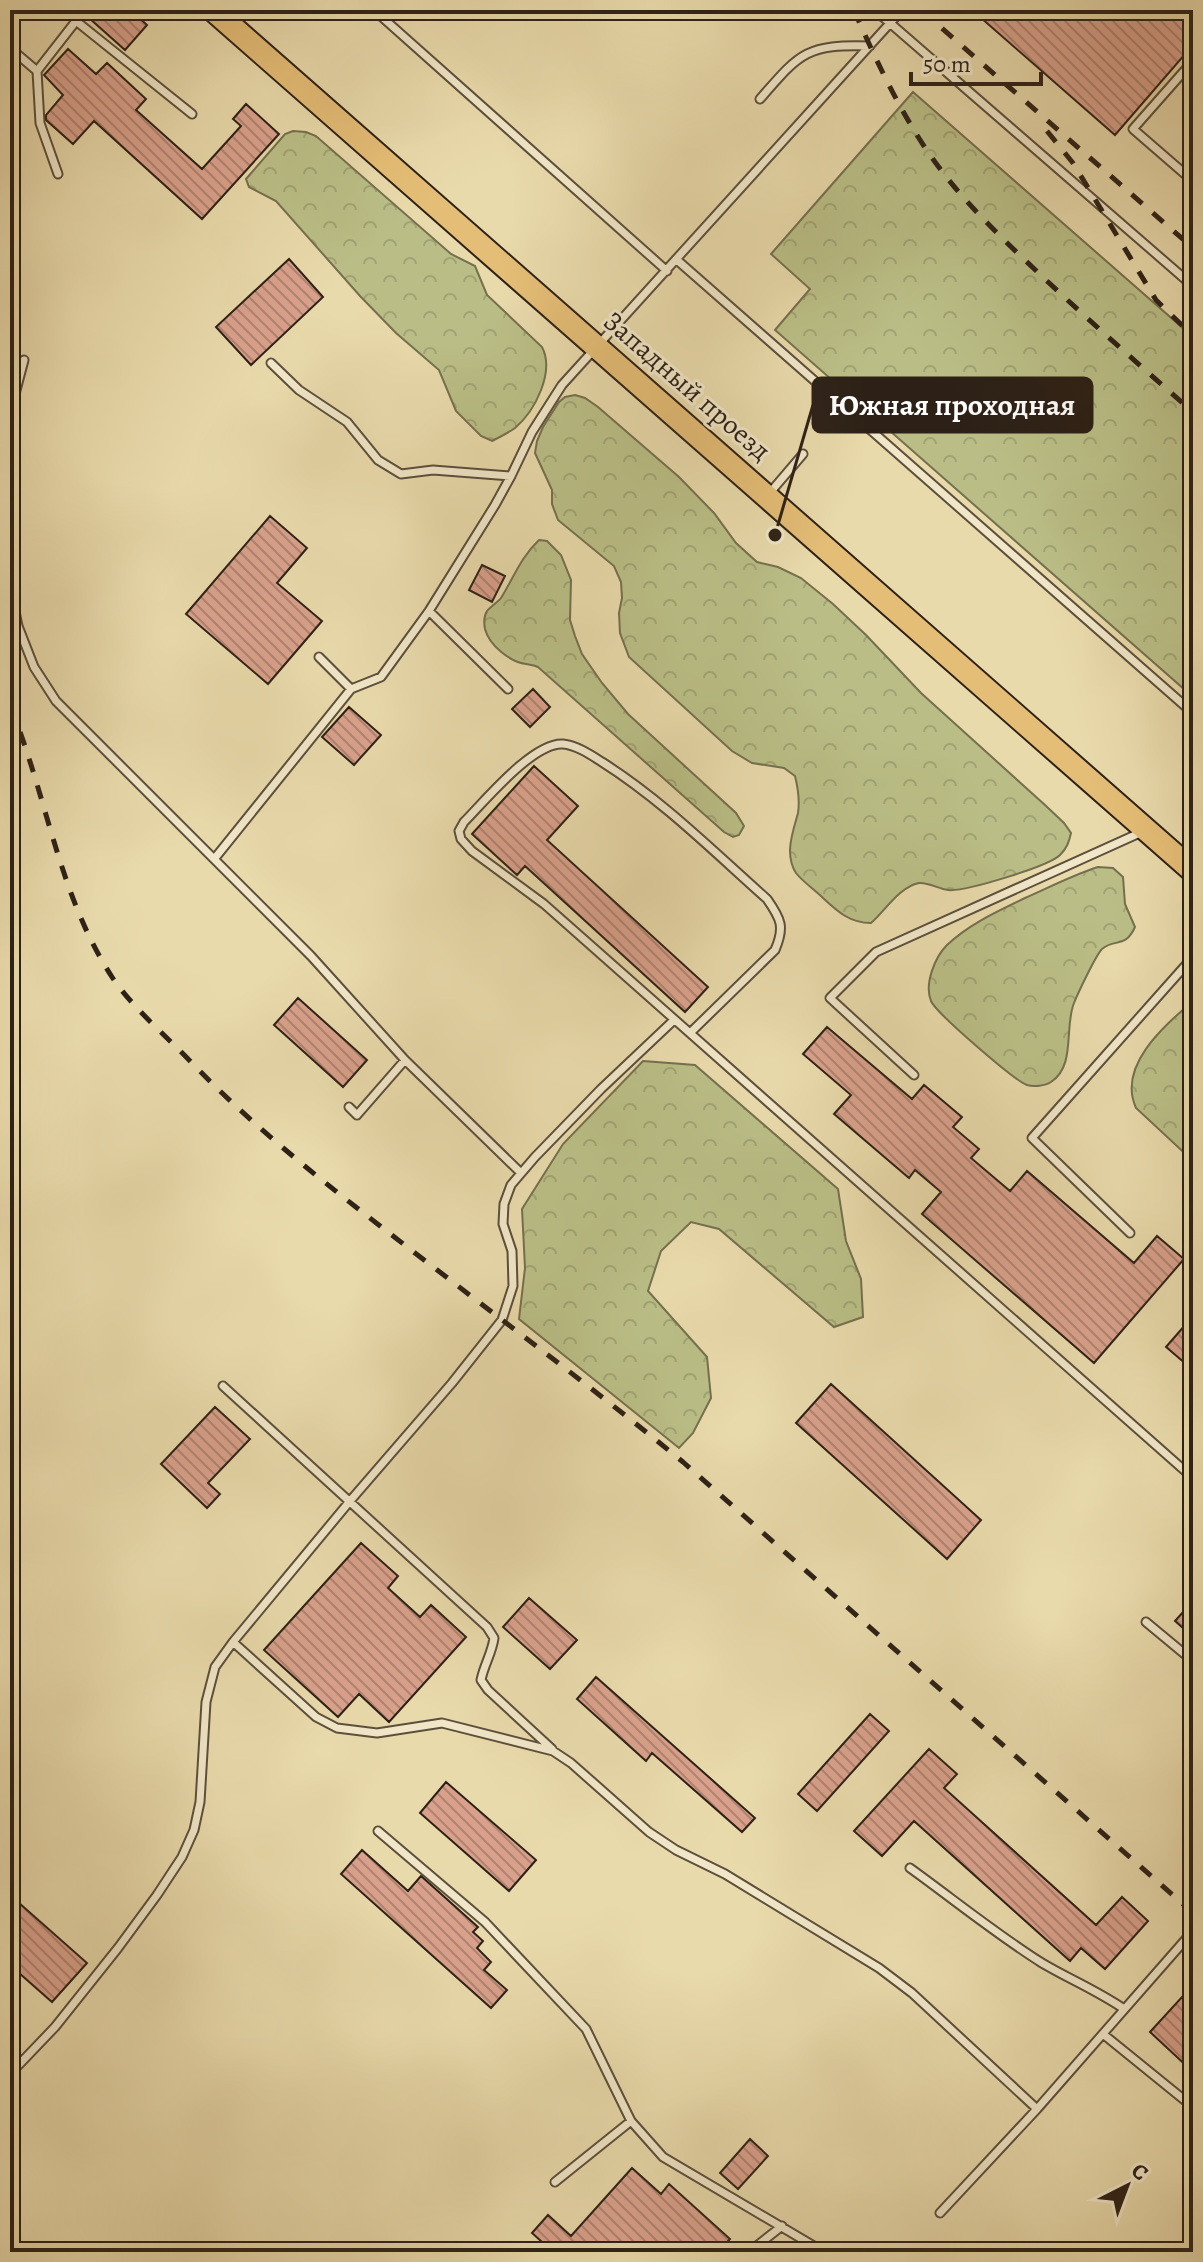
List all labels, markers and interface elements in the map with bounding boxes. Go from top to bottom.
scale bar [911,36,1041,86]
text: 50 m [923,48,971,80]
street label: Западный проезд [595,303,779,469]
callout: Южная проходная [813,378,1092,432]
text: Южная проходная [829,385,1075,425]
north arrow [1087,2146,1167,2226]
text: С [1125,2156,1155,2188]

